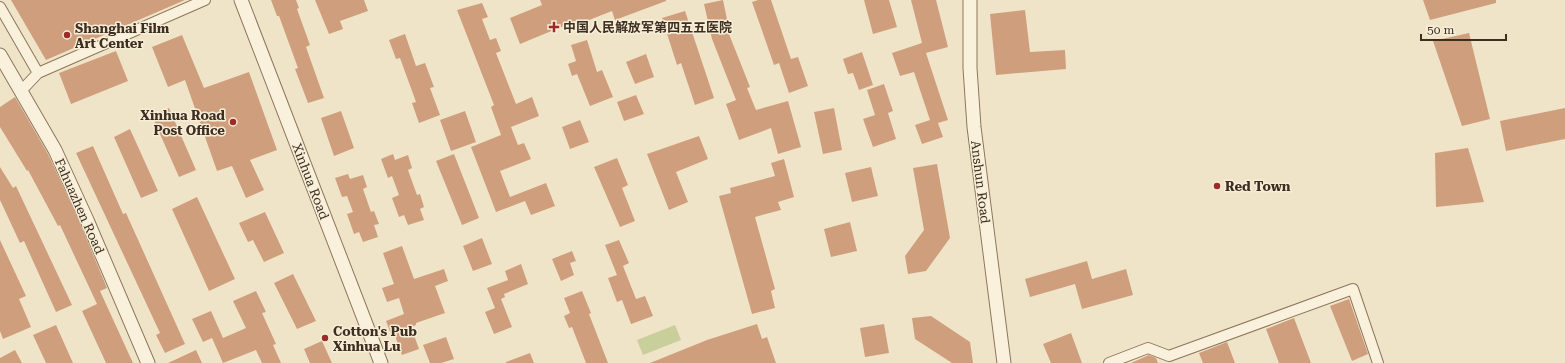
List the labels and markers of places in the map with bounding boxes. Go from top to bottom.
place label: 中国人民解放军第四五五医院 [563,20,732,35]
place label: Shanghai Film Art Center [75,21,170,51]
marker: 中国人民解放军第四五五医院 [548,21,560,33]
marker: Shanghai Film Art Center [62,30,72,40]
place label: Xinhua Road Post Office [140,108,225,138]
marker: Xinhua Road Post Office [228,117,238,127]
place label: Red Town [1225,179,1291,194]
marker: Red Town [1212,181,1222,191]
place label: Cotton's Pub Xinhua Lu [333,324,417,354]
marker: Cotton's Pub Xinhua Lu [320,333,330,343]

